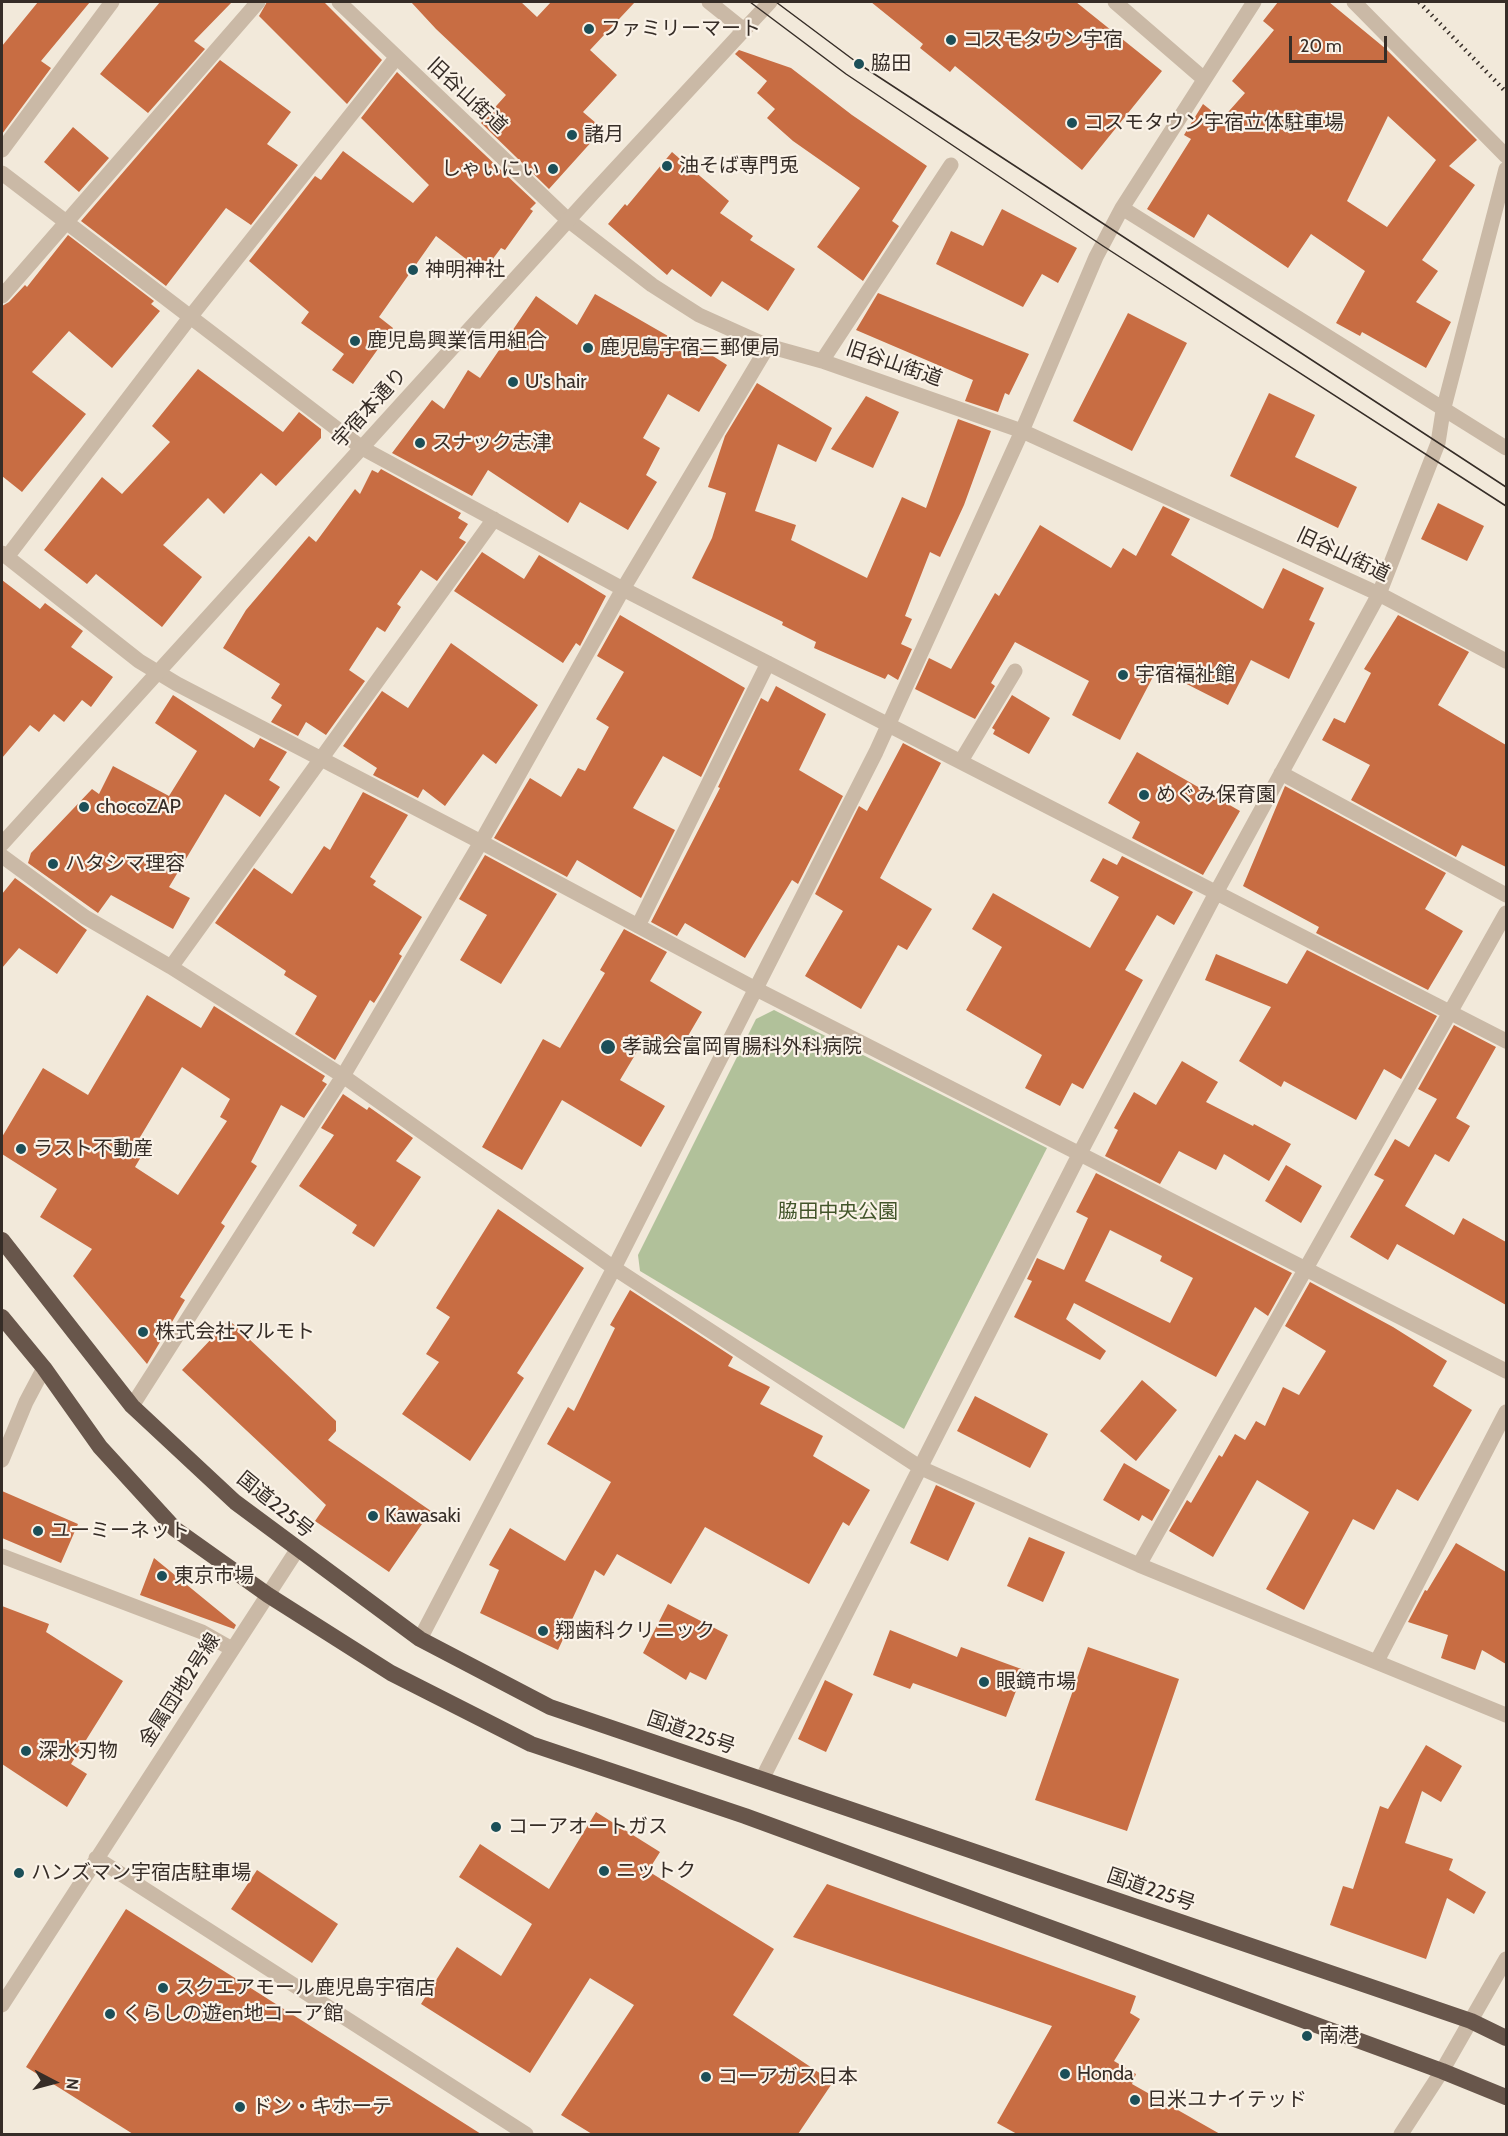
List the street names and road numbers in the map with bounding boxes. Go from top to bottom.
street label: 旧谷山街道 [422,53,512,139]
street label: 旧谷山街道 [843,336,945,392]
street label: 宇宿本通り [328,363,412,453]
street label: 旧谷山街道 [1293,523,1393,587]
street label: 国道225号 [232,1467,318,1543]
street label: 金属団地2号線 [134,1629,226,1751]
street label: 国道225号 [644,1707,738,1759]
street label: 国道225号 [1104,1864,1198,1916]

